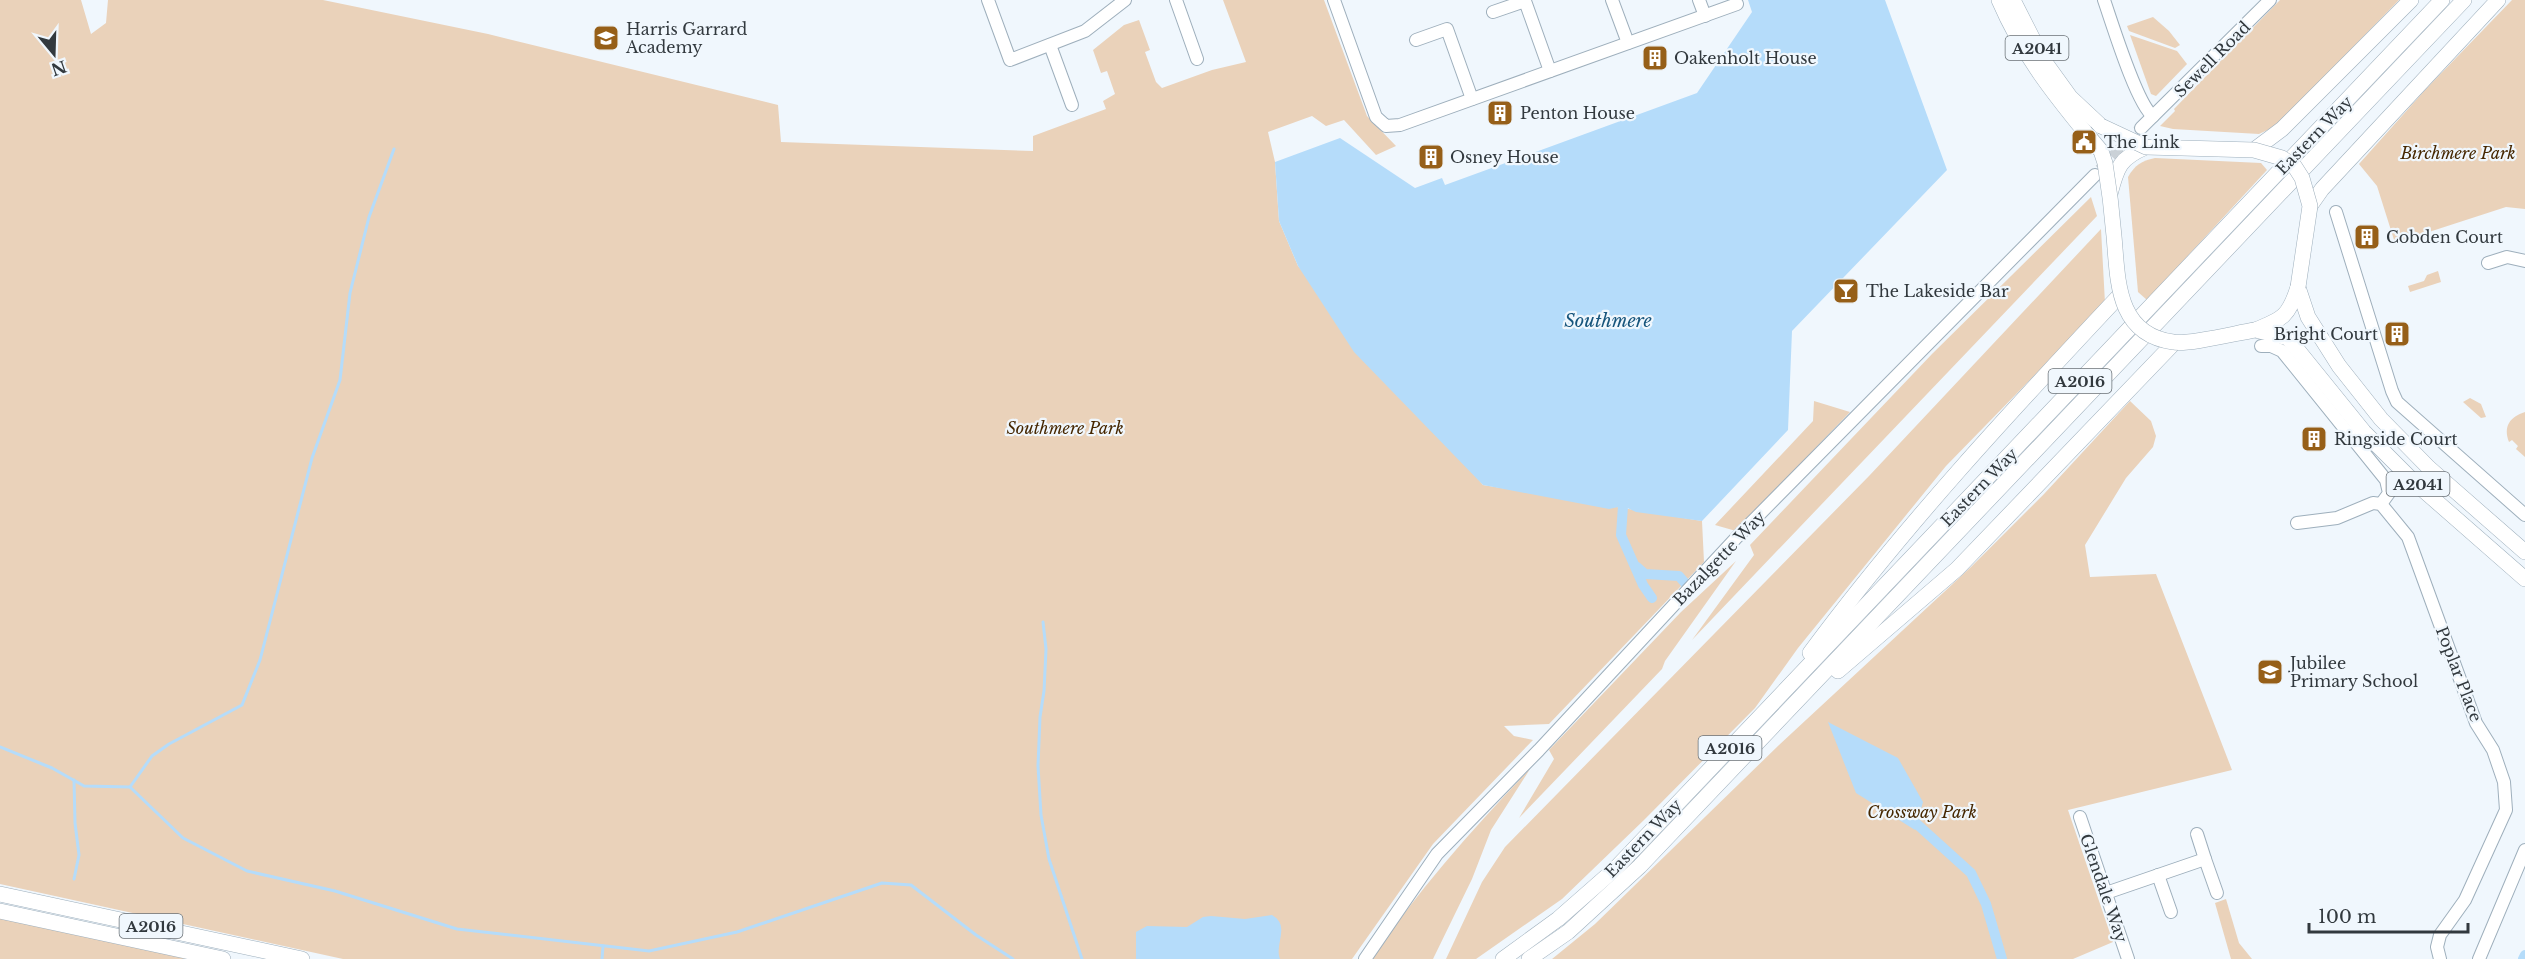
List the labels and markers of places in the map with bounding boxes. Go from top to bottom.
place label: Harris Garrard Academy [625,19,748,57]
school or university icon: Harris Garrard Academy [591,23,621,53]
building icon: Oakenholt House [1640,43,1670,73]
place label: Oakenholt House [1674,48,1817,68]
building icon: Penton House [1485,98,1515,128]
place label: Penton House [1520,103,1635,123]
public building icon: The Link [2069,127,2099,157]
place label: The Link [2104,132,2180,152]
building icon: Osney House [1416,142,1446,172]
place label: Osney House [1450,147,1559,167]
building icon: Cobden Court [2352,222,2382,252]
place label: Cobden Court [2386,227,2503,247]
bar icon: The Lakeside Bar [1831,276,1861,306]
place label: The Lakeside Bar [1866,281,2009,301]
building icon: Bright Court [2382,319,2412,349]
place label: Bright Court [2274,324,2378,344]
building icon: Ringside Court [2299,424,2329,454]
place label: Ringside Court [2334,429,2458,449]
place label: Jubilee Primary School [2288,653,2418,691]
school or university icon: Jubilee Primary School [2255,657,2285,687]

